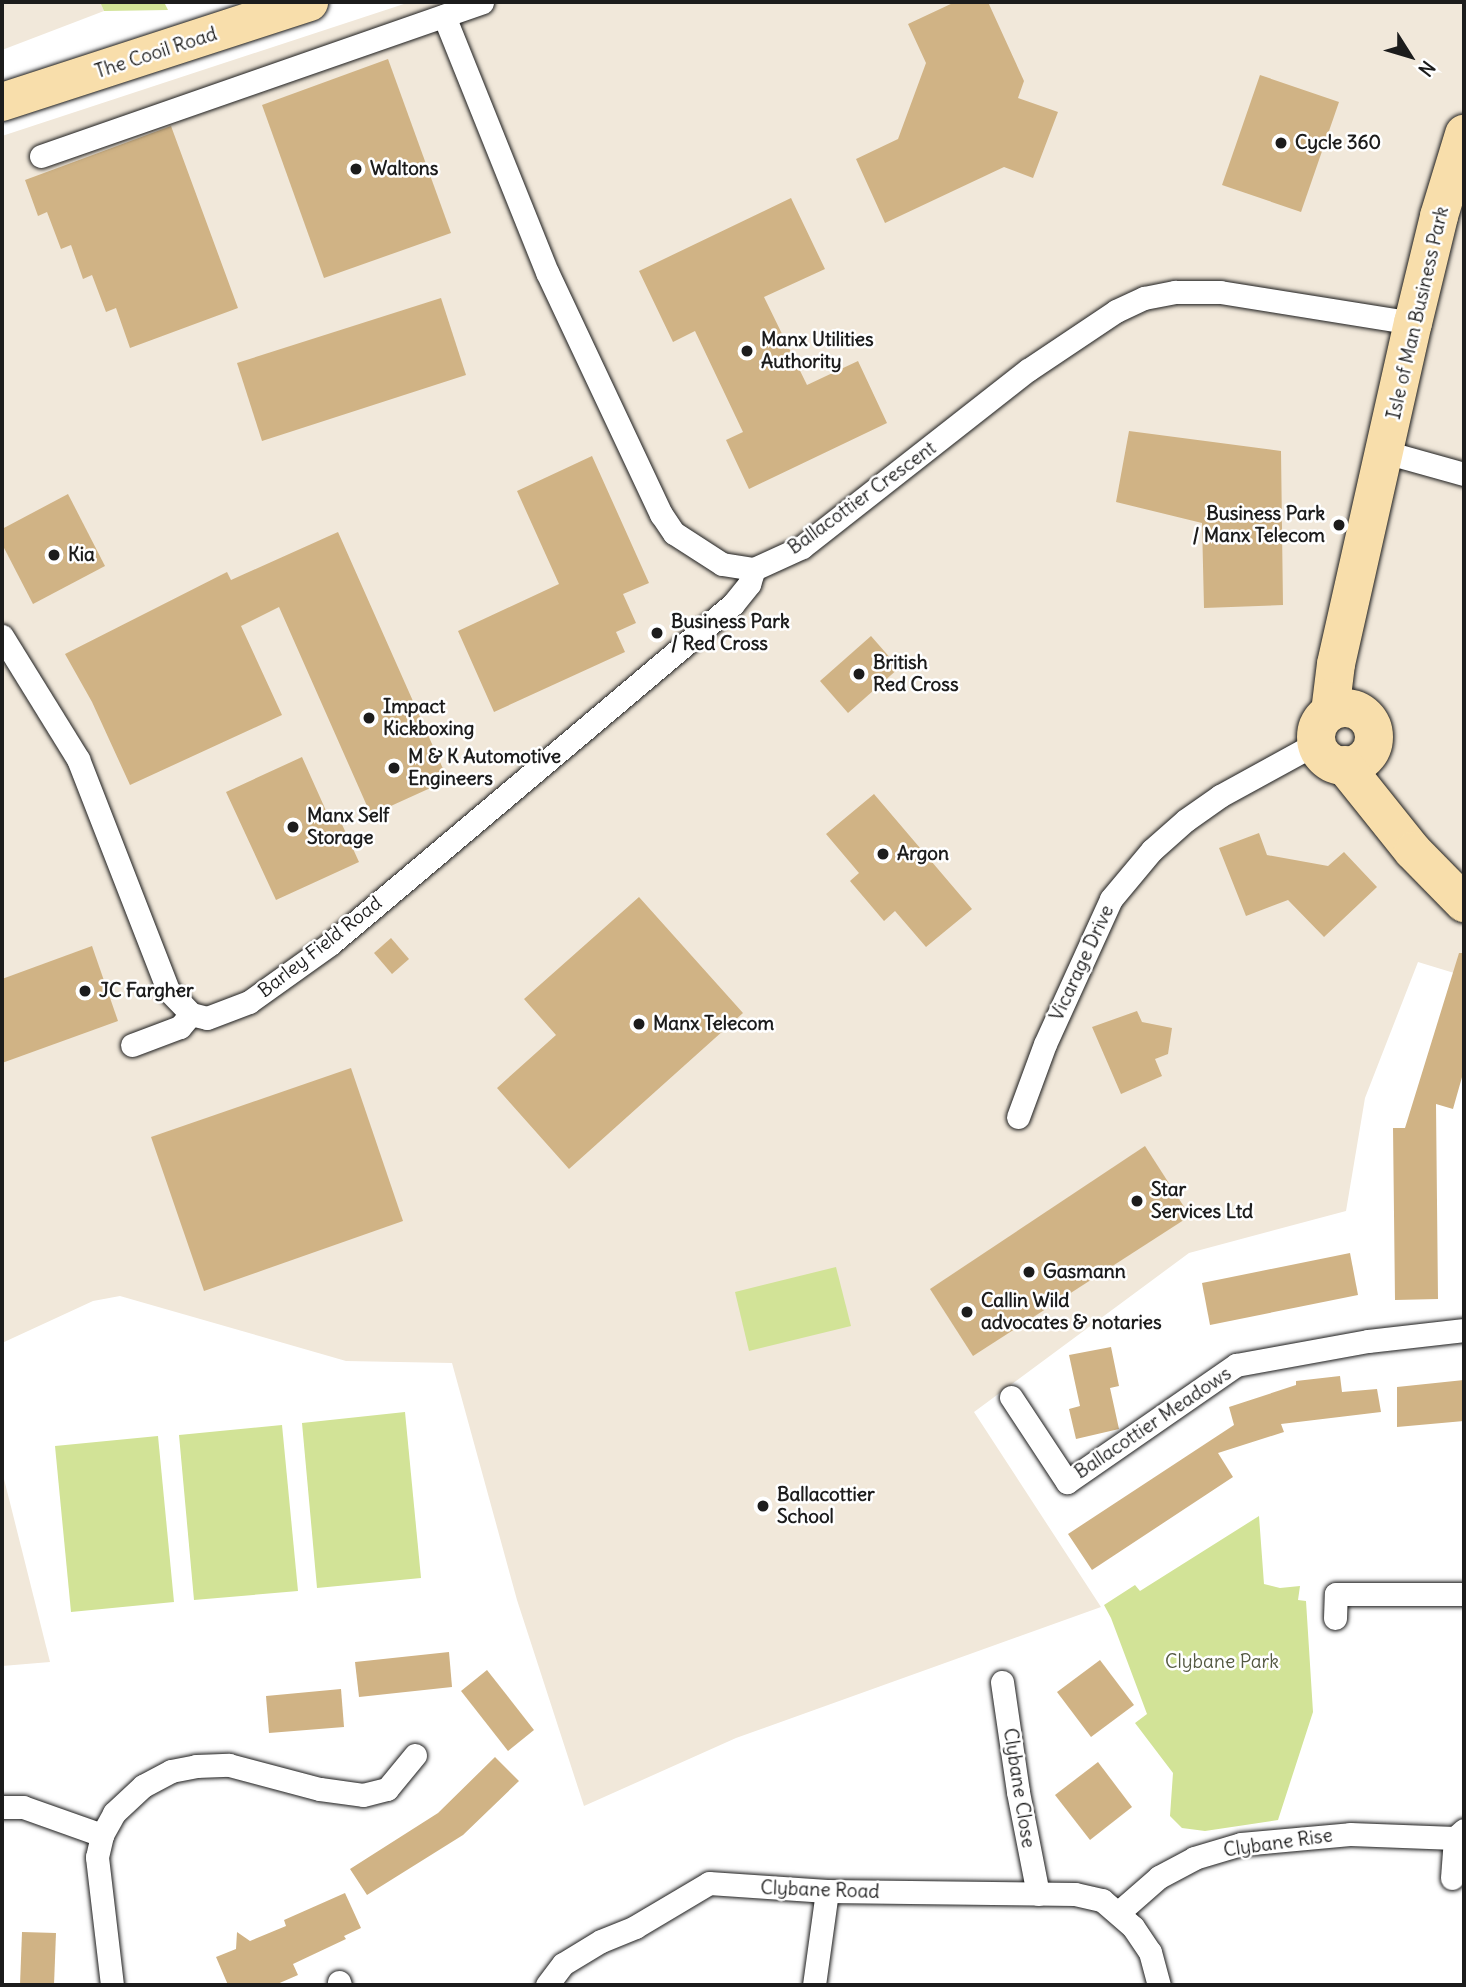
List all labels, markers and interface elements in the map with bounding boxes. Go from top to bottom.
north arrow [1375,21,1445,91]
street label: The Cooil Road [92,23,220,83]
text: N [1413,56,1440,81]
place label: Cycle 360 [1295,132,1381,154]
marker: Cycle 360 [1273,135,1289,151]
place label: Waltons [370,158,438,180]
marker: Waltons [348,161,364,177]
street label: Isle of Man Business Park [1382,204,1454,422]
place label: Manx Utilities Authority [761,329,874,373]
marker: Manx Utilities Authority [739,343,755,359]
street label: Ballacottier Crescent [784,437,940,559]
place label: Business Park / Manx Telecom [1192,503,1325,547]
marker: Business Park / Manx Telecom [1331,517,1347,533]
place label: Kia [68,544,95,566]
marker: Kia [46,547,62,563]
place label: Business Park / Red Cross [671,611,790,655]
marker: Business Park / Red Cross [649,625,665,641]
place label: British Red Cross [873,652,959,696]
marker: British Red Cross [851,666,867,682]
place label: Impact Kickboxing [383,696,474,740]
marker: Impact Kickboxing [361,710,377,726]
place label: M & K Automotive Engineers [408,746,561,790]
marker: M & K Automotive Engineers [386,760,402,776]
place label: Manx Self Storage [307,805,389,849]
marker: Manx Self Storage [285,819,301,835]
place label: Argon [897,843,949,865]
marker: Argon [875,846,891,862]
street label: Barley Field Road [254,892,386,1002]
street label: Vicarage Drive [1045,901,1119,1025]
place label: JC Fargher [99,980,194,1002]
marker: JC Fargher [77,983,93,999]
place label: Manx Telecom [653,1013,774,1035]
marker: Manx Telecom [631,1016,647,1032]
place label: Star Services Ltd [1151,1179,1253,1223]
marker: Star Services Ltd [1129,1193,1145,1209]
place label: Gasmann [1043,1261,1126,1283]
marker: Gasmann [1021,1264,1037,1280]
place label: Callin Wild advocates & notaries [981,1290,1162,1334]
marker: Callin Wild advocates & notaries [959,1304,975,1320]
street label: Ballacottier Meadows [1070,1362,1236,1484]
place label: Ballacottier School [777,1484,875,1528]
marker: Ballacottier School [755,1498,771,1514]
park label: Clybane Park [1165,1651,1279,1673]
street label: Clybane Close [998,1726,1040,1850]
street label: Clybane Rise [1222,1824,1334,1862]
street label: Clybane Road [760,1877,880,1903]

